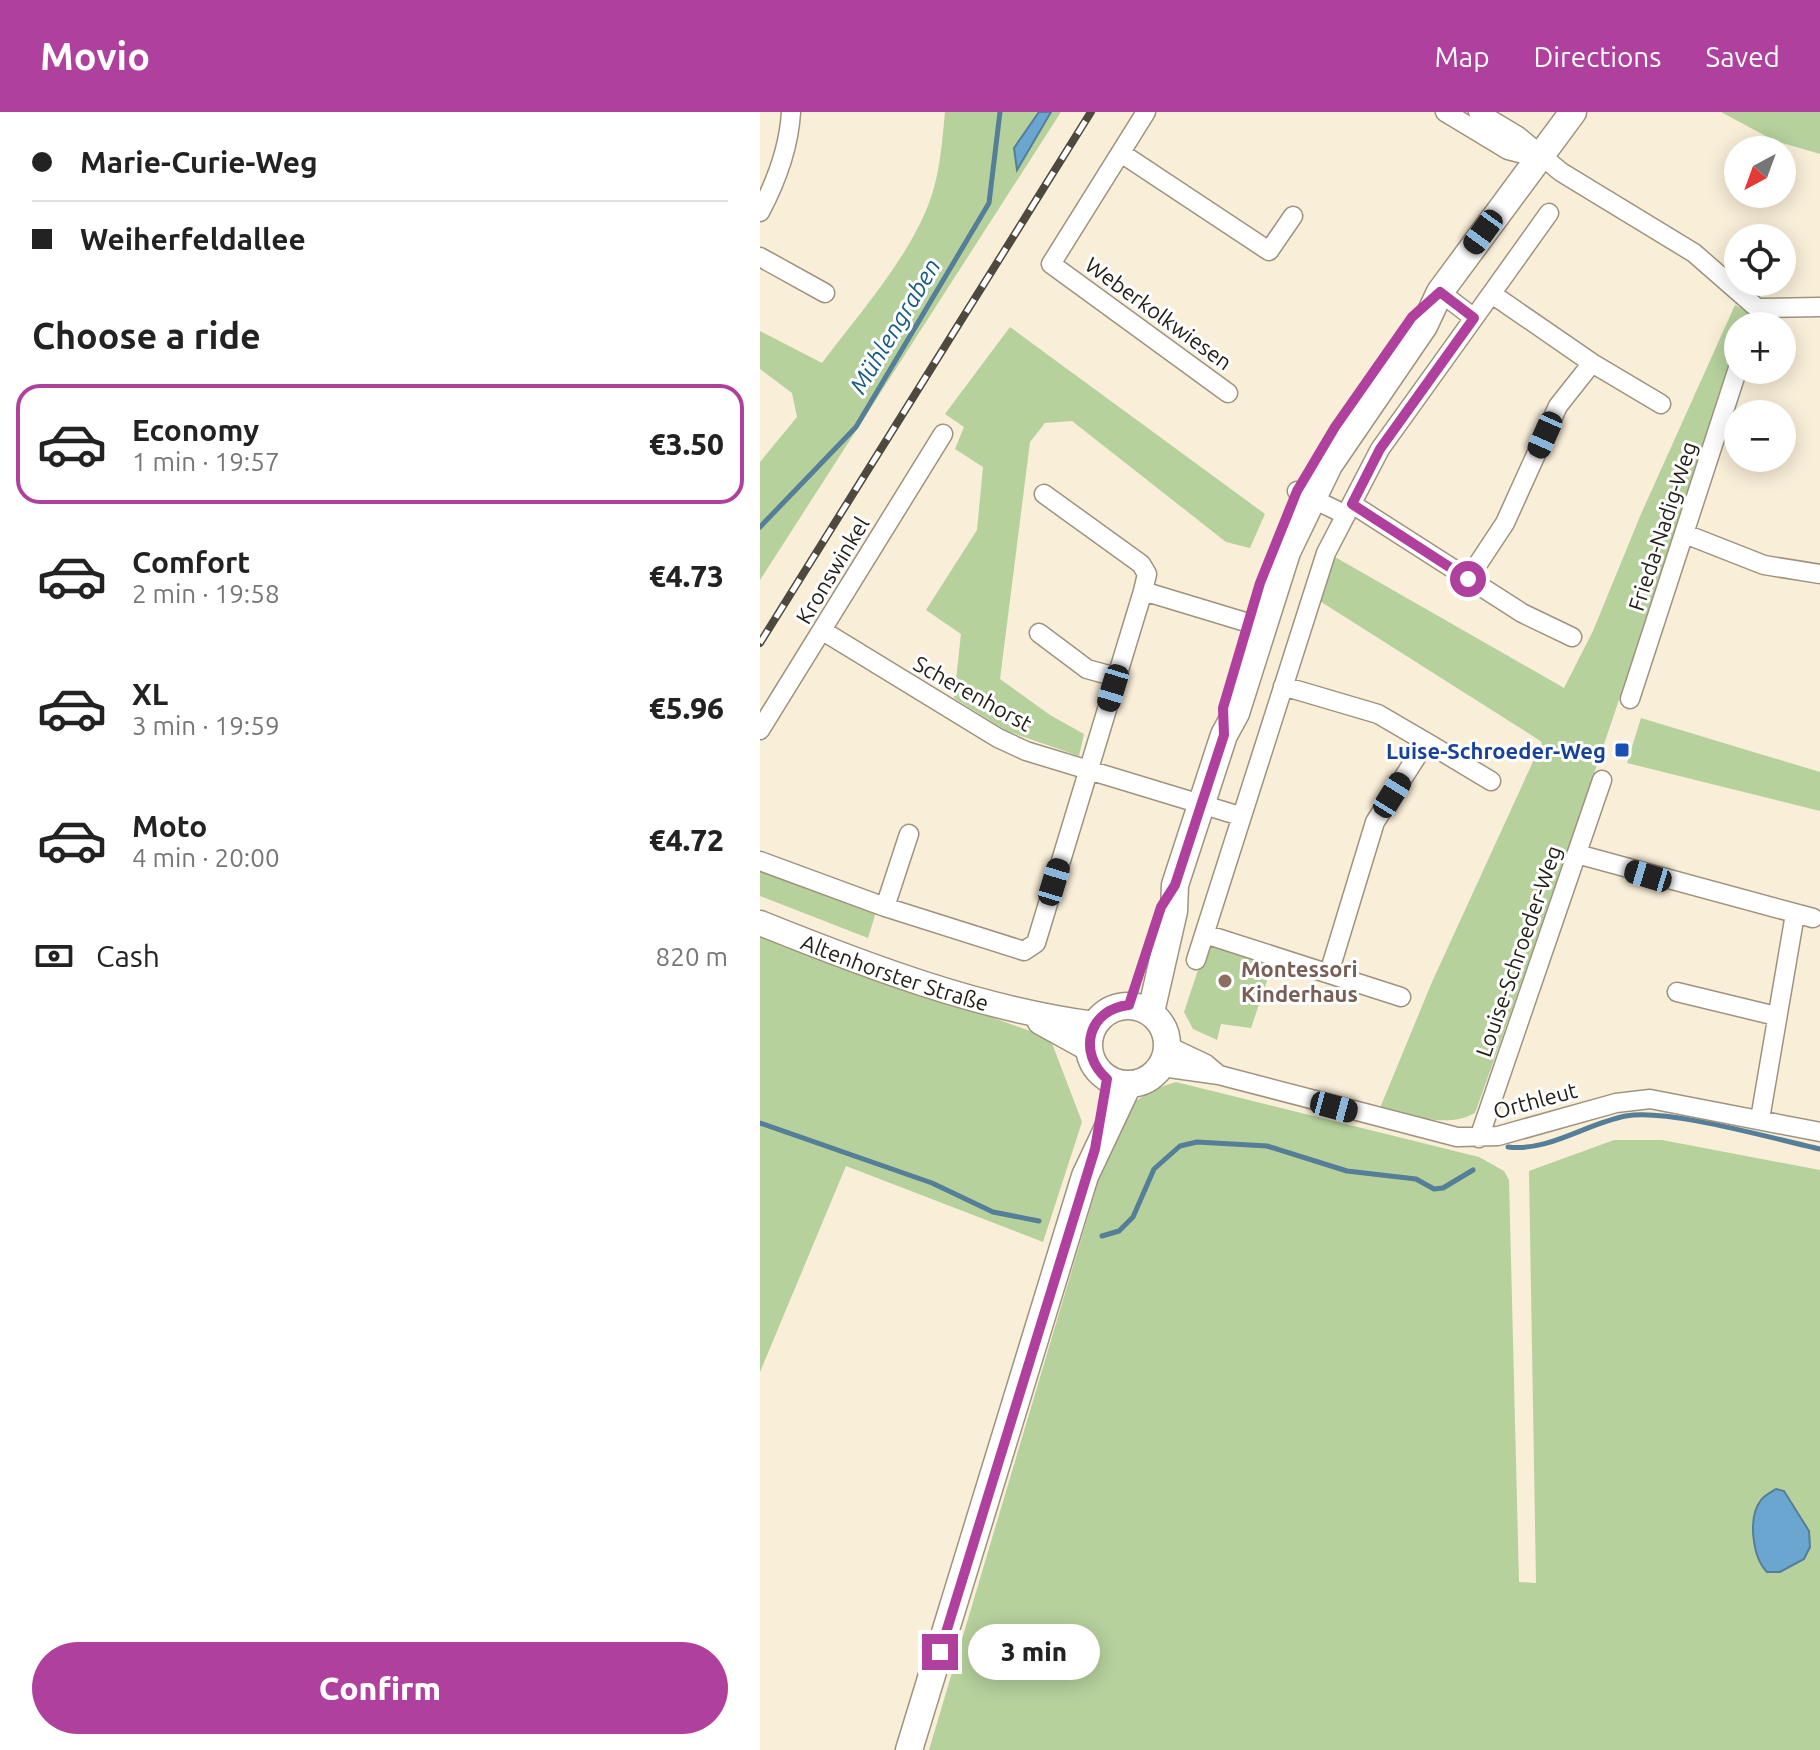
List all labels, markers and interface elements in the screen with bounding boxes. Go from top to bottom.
text: Movio [40,35,150,77]
text: Map [1434,41,1490,72]
text: Directions [1534,41,1661,72]
text: Saved [1705,41,1780,72]
north arrow [1724,136,1796,208]
map controls [1724,136,1796,472]
text: Marie-Curie-Weg [80,145,318,179]
car [1459,206,1507,258]
text: Weiherfeldallee [80,222,306,256]
button: locate [1724,224,1796,296]
street label: Weberkolkwiesen [1081,252,1237,374]
water label: Mühlengraben [844,254,946,398]
button: + [1724,312,1796,384]
text: Choose a ride [32,315,261,356]
button: − [1724,400,1796,472]
icon: car [36,408,108,480]
car [1524,408,1566,462]
text: Economy [132,413,259,447]
text: €3.50 [649,427,724,461]
street label: Frieda-Nadig-Weg [1623,438,1701,614]
text: 1 min · 19:57 [132,447,280,476]
street label: Kronswinkel [790,512,874,628]
icon: car [36,540,108,612]
text: Comfort [132,545,250,579]
text: €4.73 [649,559,724,593]
route start [1450,561,1486,597]
text: 2 min · 19:58 [132,579,280,608]
street label: Scherenhorst [909,650,1037,736]
car [1095,662,1131,714]
icon: car [36,672,108,744]
text: XL [132,677,168,711]
text: €5.96 [649,691,724,725]
text: 3 min · 19:59 [132,711,280,740]
place label: Luise-Schroeder-Weg [1386,738,1606,763]
marker: Luise-Schroeder-Weg [1613,741,1631,759]
car [1369,768,1415,822]
icon: car [36,804,108,876]
text: Moto [132,809,207,843]
text: €4.72 [649,823,724,857]
street label: Louise-Schroeder-Weg [1470,842,1566,1060]
text: 4 min · 20:00 [132,843,280,872]
car [1036,856,1072,908]
car [1622,858,1674,894]
street label: Altenhorster Straße [798,928,992,1015]
icon: cash [32,934,76,978]
text: Cash [96,939,160,973]
text: 820 m [656,942,728,971]
place label: Montessori Kinderhaus [1241,956,1358,1006]
marker: Montessori Kinderhaus [1216,972,1234,990]
street label: Orthleut [1490,1077,1580,1123]
car [1308,1089,1360,1125]
callout: 3 min [968,1624,1100,1680]
route end [922,1634,958,1670]
text: 3 min [1001,1637,1067,1666]
button: Confirm [32,1642,728,1734]

